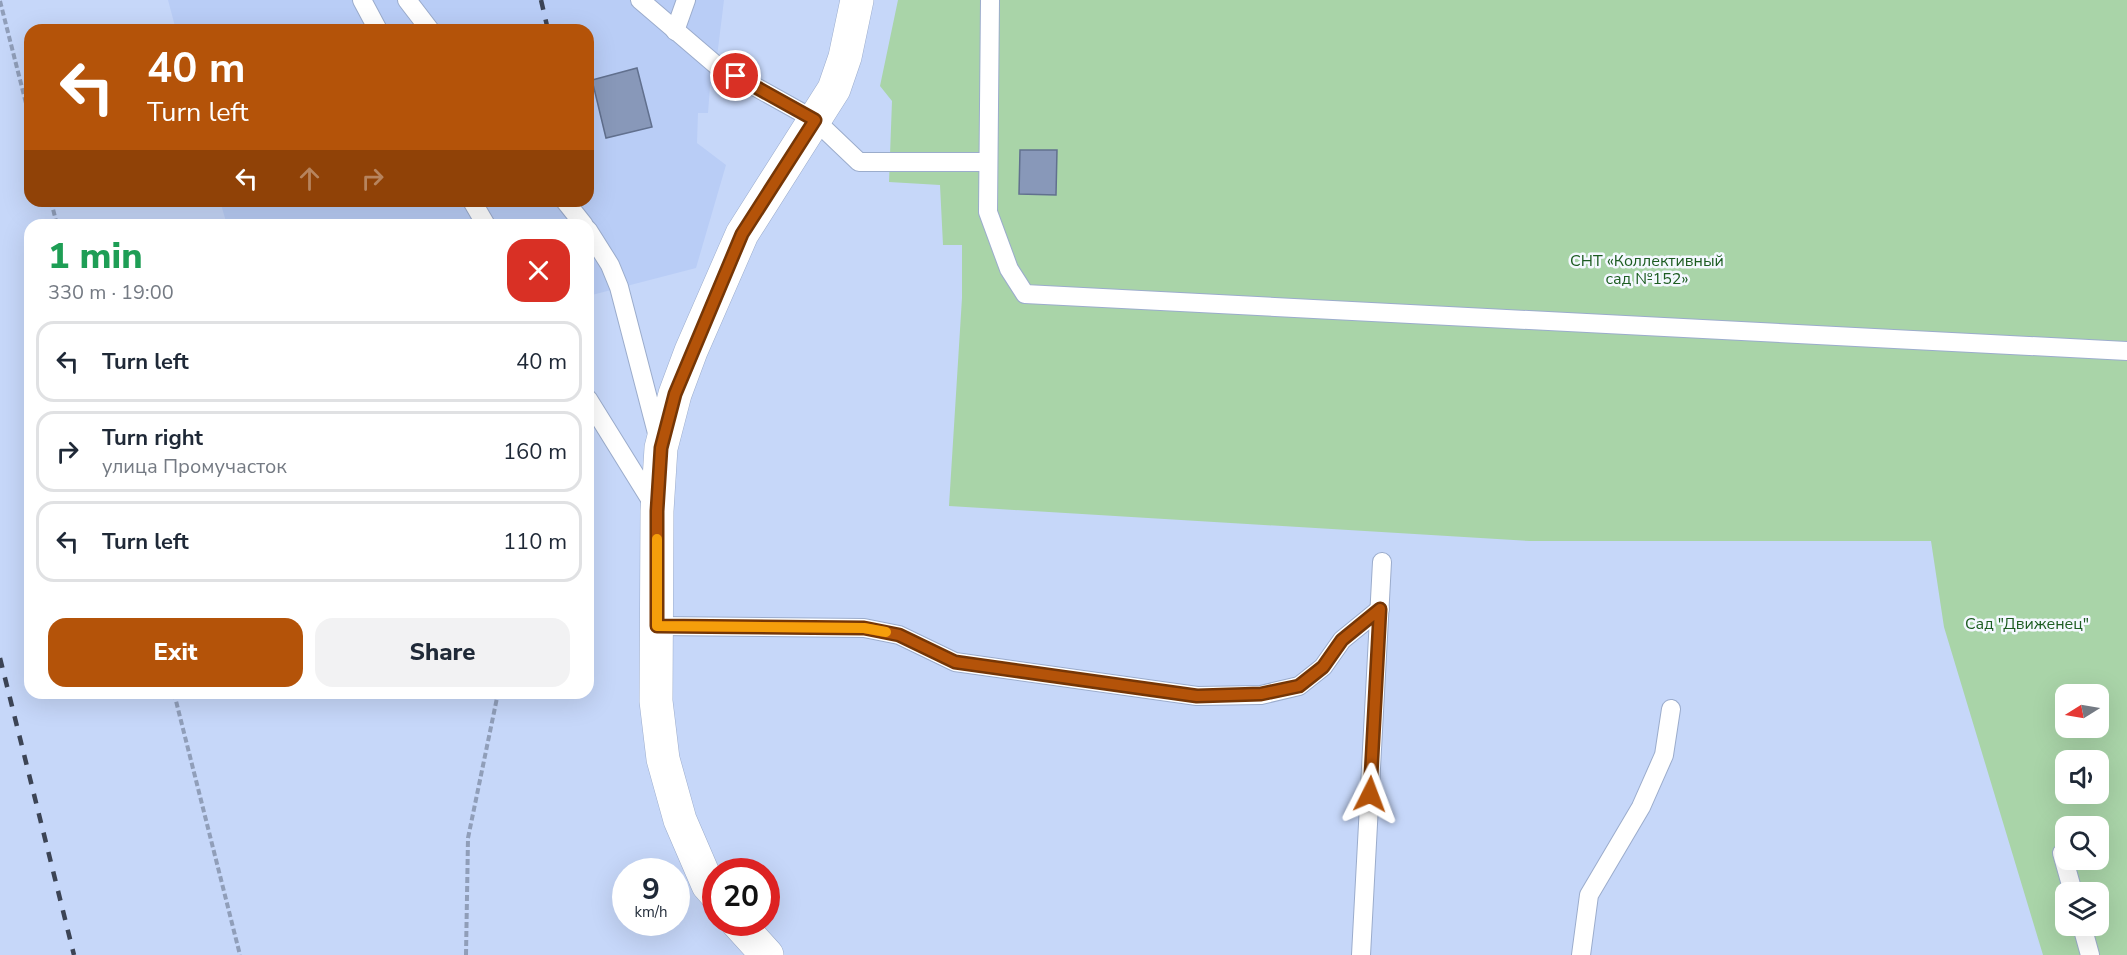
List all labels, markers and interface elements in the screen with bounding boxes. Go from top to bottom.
text: 40 m [147,40,246,97]
icon: left [48,48,126,126]
pin [710,50,761,101]
icon: arrive [719,59,752,92]
text: Turn left [147,94,248,131]
icon: left [230,162,263,195]
icon: ahead [293,162,326,195]
icon: right [356,162,389,195]
text: 1 min [48,232,143,281]
button: close [507,239,570,302]
park label: СНТ «Коллективный сад №152» [1570,250,1724,290]
text: 330 m · 19:00 [48,279,174,306]
icon: left [51,345,84,378]
text: Turn left [102,347,189,377]
text: 40 m [516,347,567,377]
text: Turn right [102,423,203,453]
icon: right [51,435,84,468]
text: 160 m [503,437,567,467]
text: улица Промучасток [102,453,287,480]
icon: left [51,525,84,558]
text: Turn left [102,527,189,557]
text: 110 m [503,527,567,557]
park label: Сад "Движенец" [1965,613,2089,635]
button: Exit [48,618,303,687]
button: Share [315,618,570,687]
north arrow [2055,684,2109,738]
map controls [2055,684,2109,936]
button: sound [2055,750,2109,804]
position arrow [1338,762,1402,826]
button: search [2055,816,2109,870]
speed limit sign: 20 [702,858,780,936]
text: 9 [642,869,660,910]
button: layers [2055,882,2109,936]
text: km/h [634,902,668,922]

